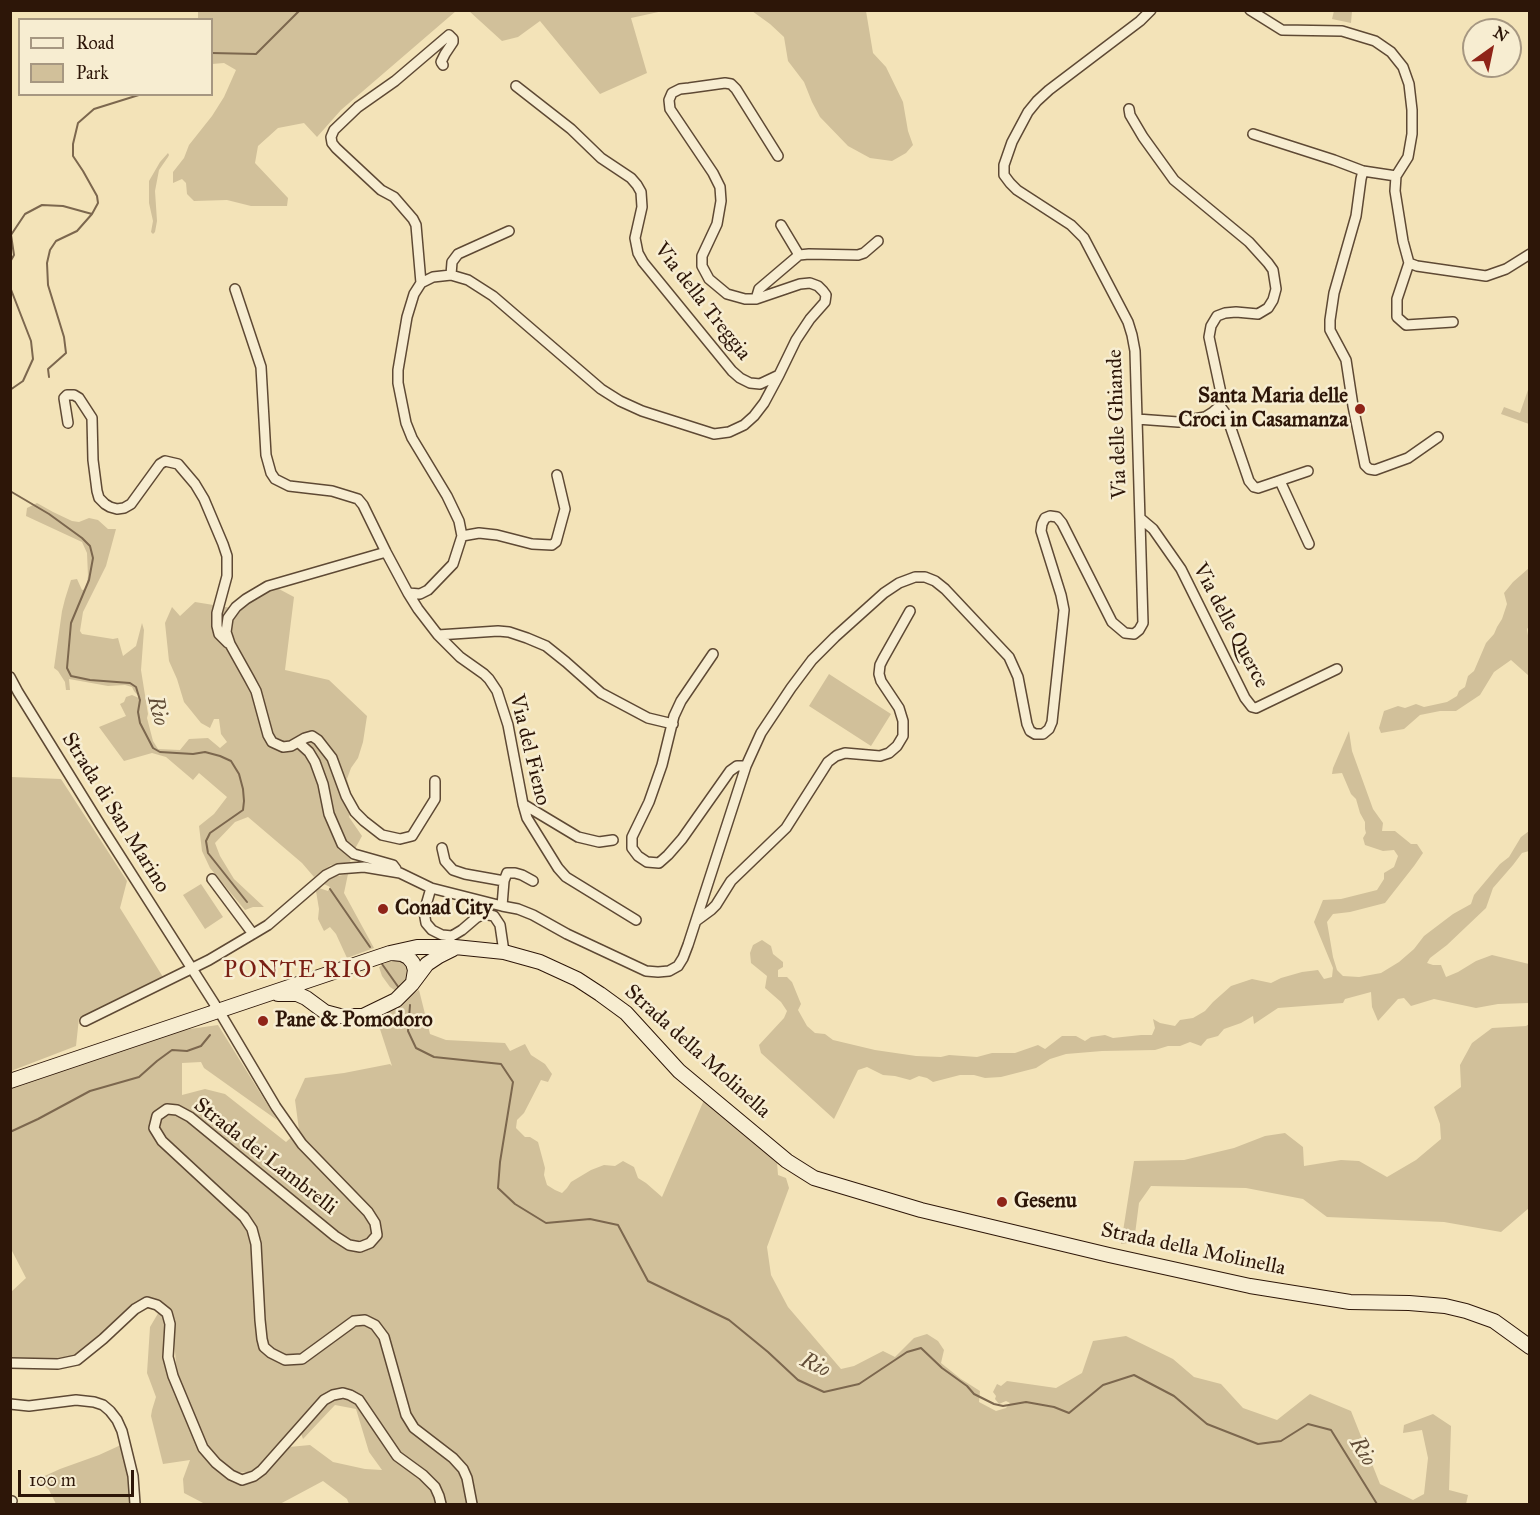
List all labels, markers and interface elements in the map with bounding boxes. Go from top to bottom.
legend [18,18,213,96]
north arrow [1462,18,1522,78]
text: N [1490,22,1512,46]
text: Road [76,32,114,54]
text: Park [76,62,109,84]
street label: Via della Treggia [648,238,756,366]
street label: Via delle Ghiande [1103,349,1133,499]
place label: Santa Maria delle Croci in Casamanza [1178,384,1348,434]
marker: Santa Maria delle Croci in Casamanza [1353,402,1367,416]
street label: Via delle Querce [1187,559,1273,693]
street label: Via del Fieno [503,692,555,808]
water label: Rio [141,693,173,729]
street label: Strada di San Marino [56,728,174,898]
place label: Conad City [395,896,493,922]
marker: Conad City [376,902,390,916]
district label: PONTE RIO [223,957,373,985]
street label: Strada della Molinella [619,980,775,1124]
place label: Pane & Pomodoro [275,1008,433,1034]
marker: Pane & Pomodoro [256,1014,270,1028]
street label: Strada dei Lambrelli [188,1093,342,1221]
place label: Gesenu [1014,1189,1077,1215]
marker: Gesenu [995,1195,1009,1209]
street label: Strada della Molinella [1098,1218,1288,1282]
water label: Rio [796,1348,834,1384]
water label: Rio [1343,1432,1381,1472]
scale bar [21,1458,136,1496]
text: 100 m [29,1469,76,1491]

